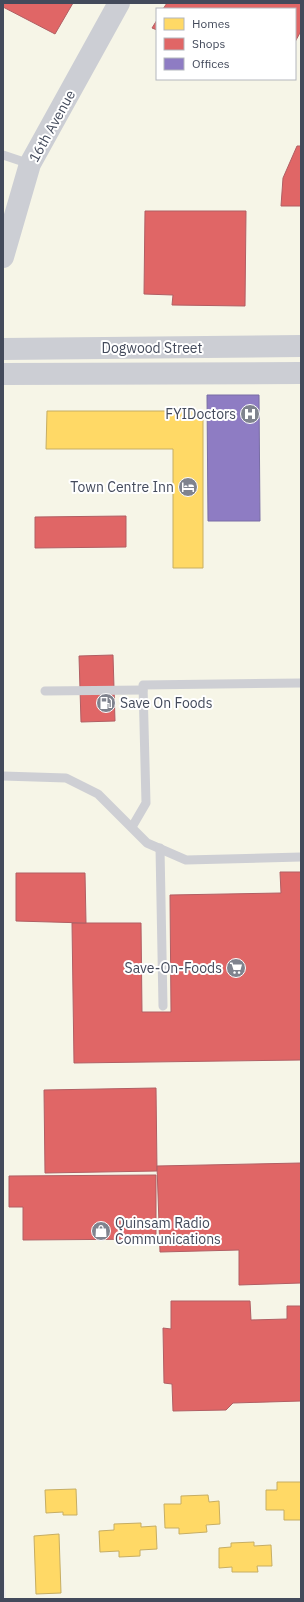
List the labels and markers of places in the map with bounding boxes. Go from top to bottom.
hospital icon: FYIDoctors [239,403,261,425]
place label: FYIDoctors [165,405,236,423]
hotel icon: Town Centre Inn [177,476,199,498]
place label: Town Centre Inn [70,478,174,496]
fuel station icon: Save On Foods [95,692,117,714]
place label: Save On Foods [120,694,213,712]
supermarket icon: Save-On-Foods [225,957,247,979]
place label: Save-On-Foods [125,959,222,977]
place label: Quinsam Radio Communications [115,1214,221,1248]
shop icon: Quinsam Radio Communications [90,1220,112,1242]

